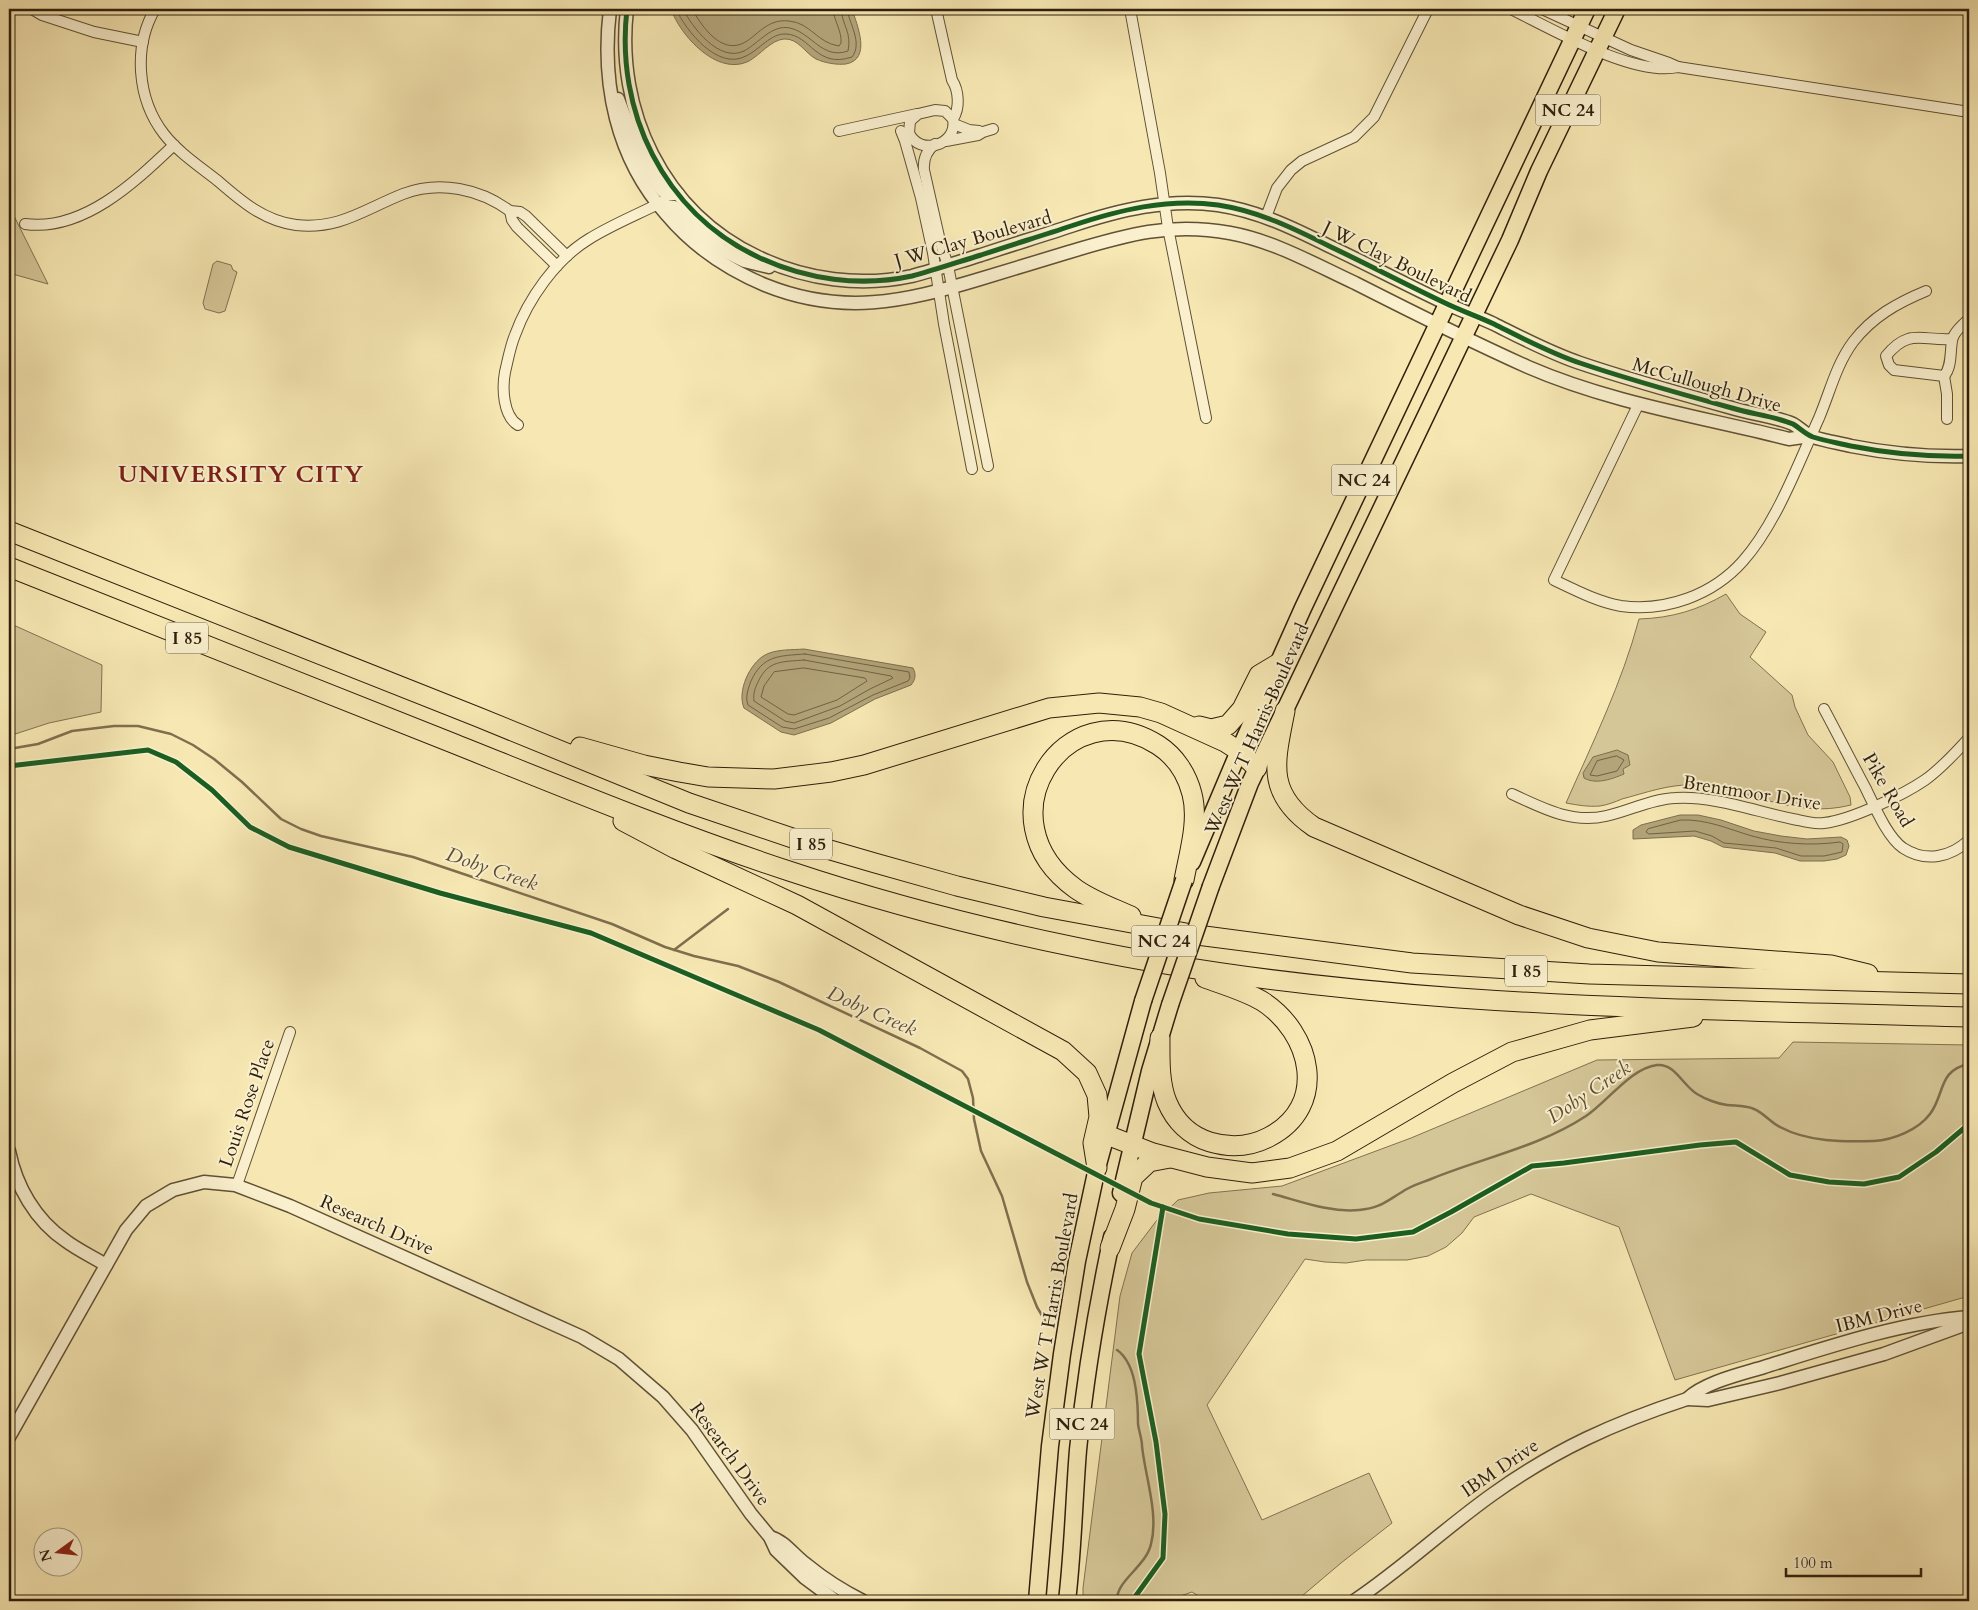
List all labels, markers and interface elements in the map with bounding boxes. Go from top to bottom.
road number: NC 24 [1536,94,1600,126]
street label: J W Clay Boulevard [889,204,1055,275]
street label: J W Clay Boulevard [1316,213,1476,309]
street label: McCullough Drive [1629,351,1785,419]
district label: UNIVERSITY CITY [118,458,364,491]
road number: NC 24 [1332,464,1396,496]
street label: West W T Harris Boulevard [1198,619,1315,840]
road number: I 85 [166,622,208,654]
street label: Pike Road [1856,748,1920,832]
street label: Brentmoor Drive [1681,769,1823,817]
road number: I 85 [790,829,832,860]
water label: Doby Creek [442,841,542,897]
road number: NC 24 [1132,926,1196,956]
road number: I 85 [1505,956,1547,986]
water label: Doby Creek [823,979,921,1043]
street label: Louis Rose Place [213,1035,281,1171]
water label: Doby Creek [1542,1054,1636,1130]
street label: Research Drive [316,1188,438,1262]
street label: West W T Harris Boulevard [1019,1191,1085,1422]
street label: IBM Drive [1833,1293,1925,1339]
street label: Research Drive [684,1397,776,1511]
road number: NC 24 [1050,1408,1114,1440]
street label: IBM Drive [1456,1433,1544,1503]
north arrow [32,1528,82,1578]
scale bar [1786,1545,1920,1577]
text: N [35,1547,57,1564]
text: 100 m [1793,1553,1833,1573]

